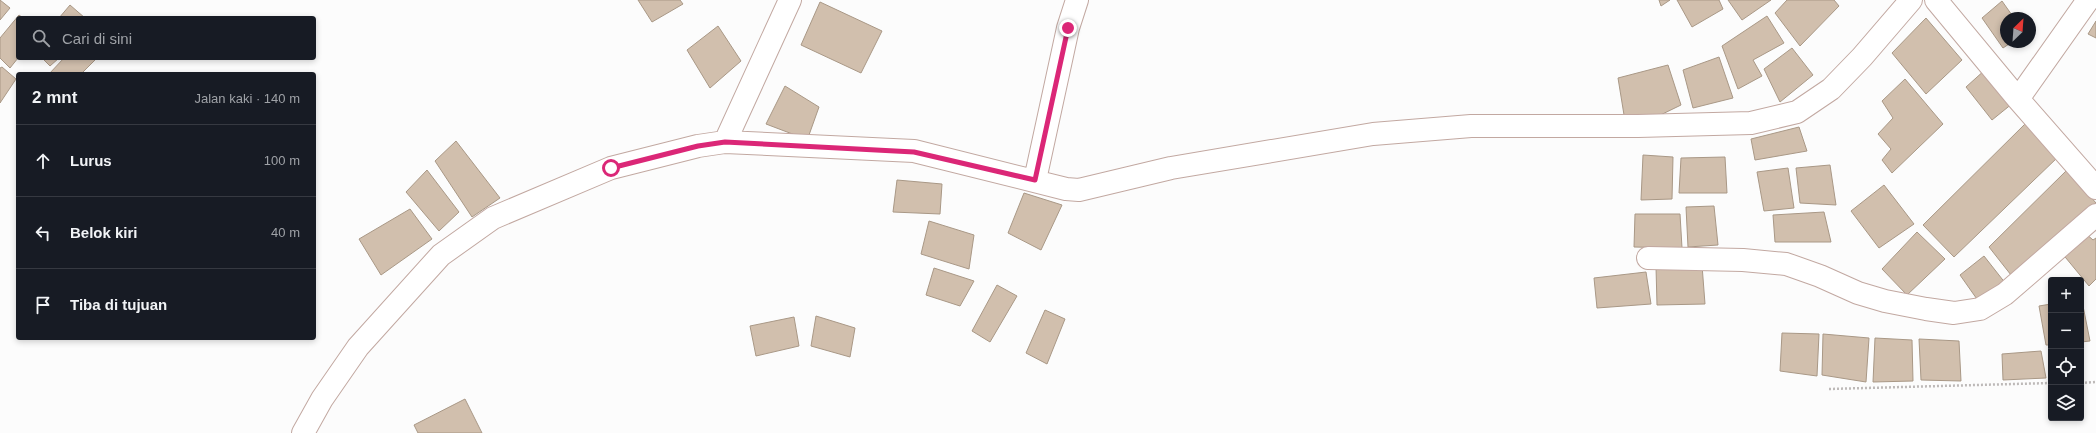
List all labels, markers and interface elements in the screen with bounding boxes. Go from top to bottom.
north arrow [2000,12,2036,48]
search box [16,16,316,60]
route end [1059,19,1077,37]
icon: search [30,27,52,49]
text: Cari di sini [62,30,132,47]
text: 2 mnt [32,88,77,107]
text: Jalan kaki · 140 m [195,91,300,106]
icon: ahead [32,150,54,172]
text: Lurus [70,152,112,169]
text: 100 m [264,153,300,168]
route start [602,159,620,177]
icon: left [32,222,54,244]
text: Belok kiri [70,224,138,241]
text: 40 m [271,225,300,240]
map controls [2048,277,2084,421]
button: + [2048,277,2084,313]
icon: arrive [32,294,54,316]
text: Tiba di tujuan [70,296,167,313]
button: − [2048,313,2084,349]
button: locate [2048,349,2084,385]
button: layers [2048,385,2084,421]

